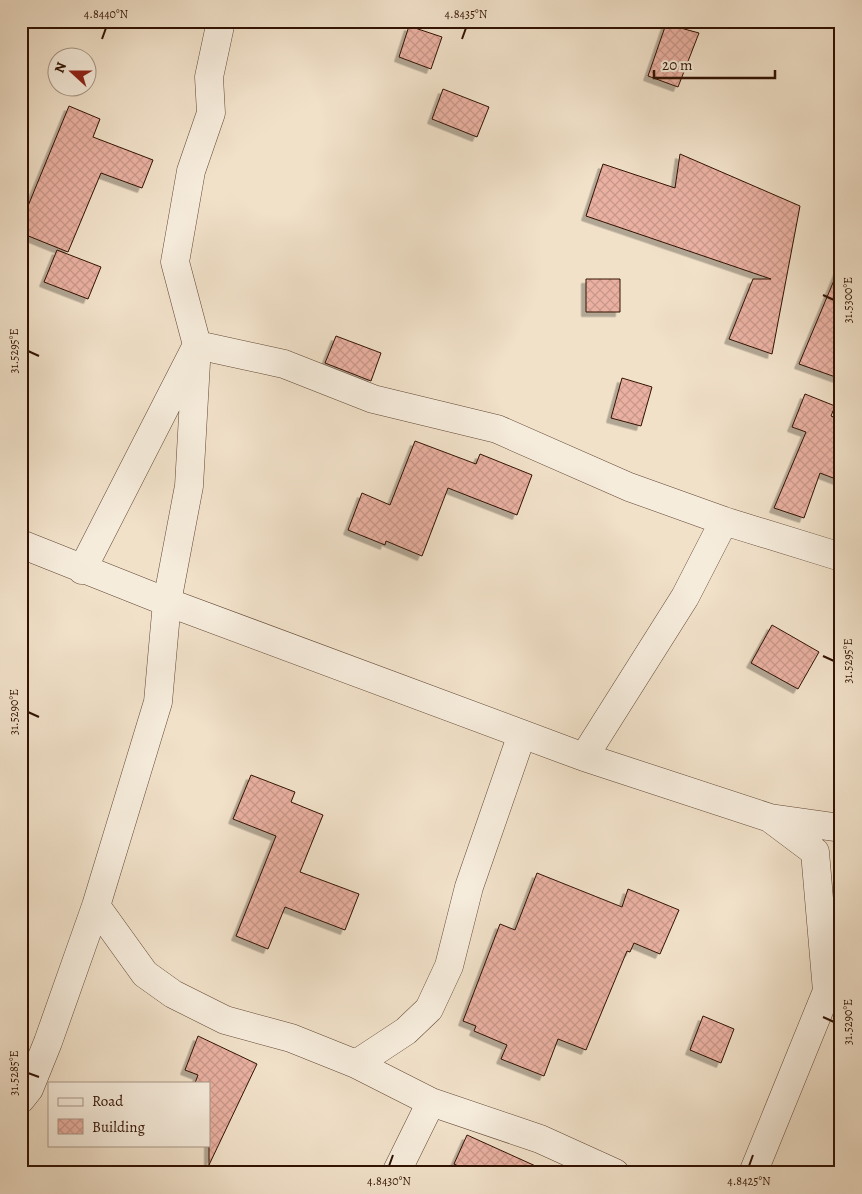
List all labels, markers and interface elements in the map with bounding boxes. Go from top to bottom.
text: 4.8440°N [84,6,129,22]
text: 4.8435°N [445,6,488,22]
north arrow [48,48,98,98]
scale bar [654,48,776,80]
text: 20 m [662,55,693,75]
text: N [50,59,71,76]
text: 31.5300°E [840,277,856,323]
text: 31.5295°E [6,329,22,373]
text: 31.5295°E [840,639,856,683]
text: 31.5290°E [6,689,22,735]
text: 31.5290°E [840,999,856,1045]
text: 31.5285°E [6,1050,22,1096]
legend [48,1082,210,1146]
text: Road [92,1091,124,1111]
text: Building [92,1117,145,1137]
text: 4.8430°N [367,1173,411,1189]
text: 4.8425°N [727,1173,771,1189]

